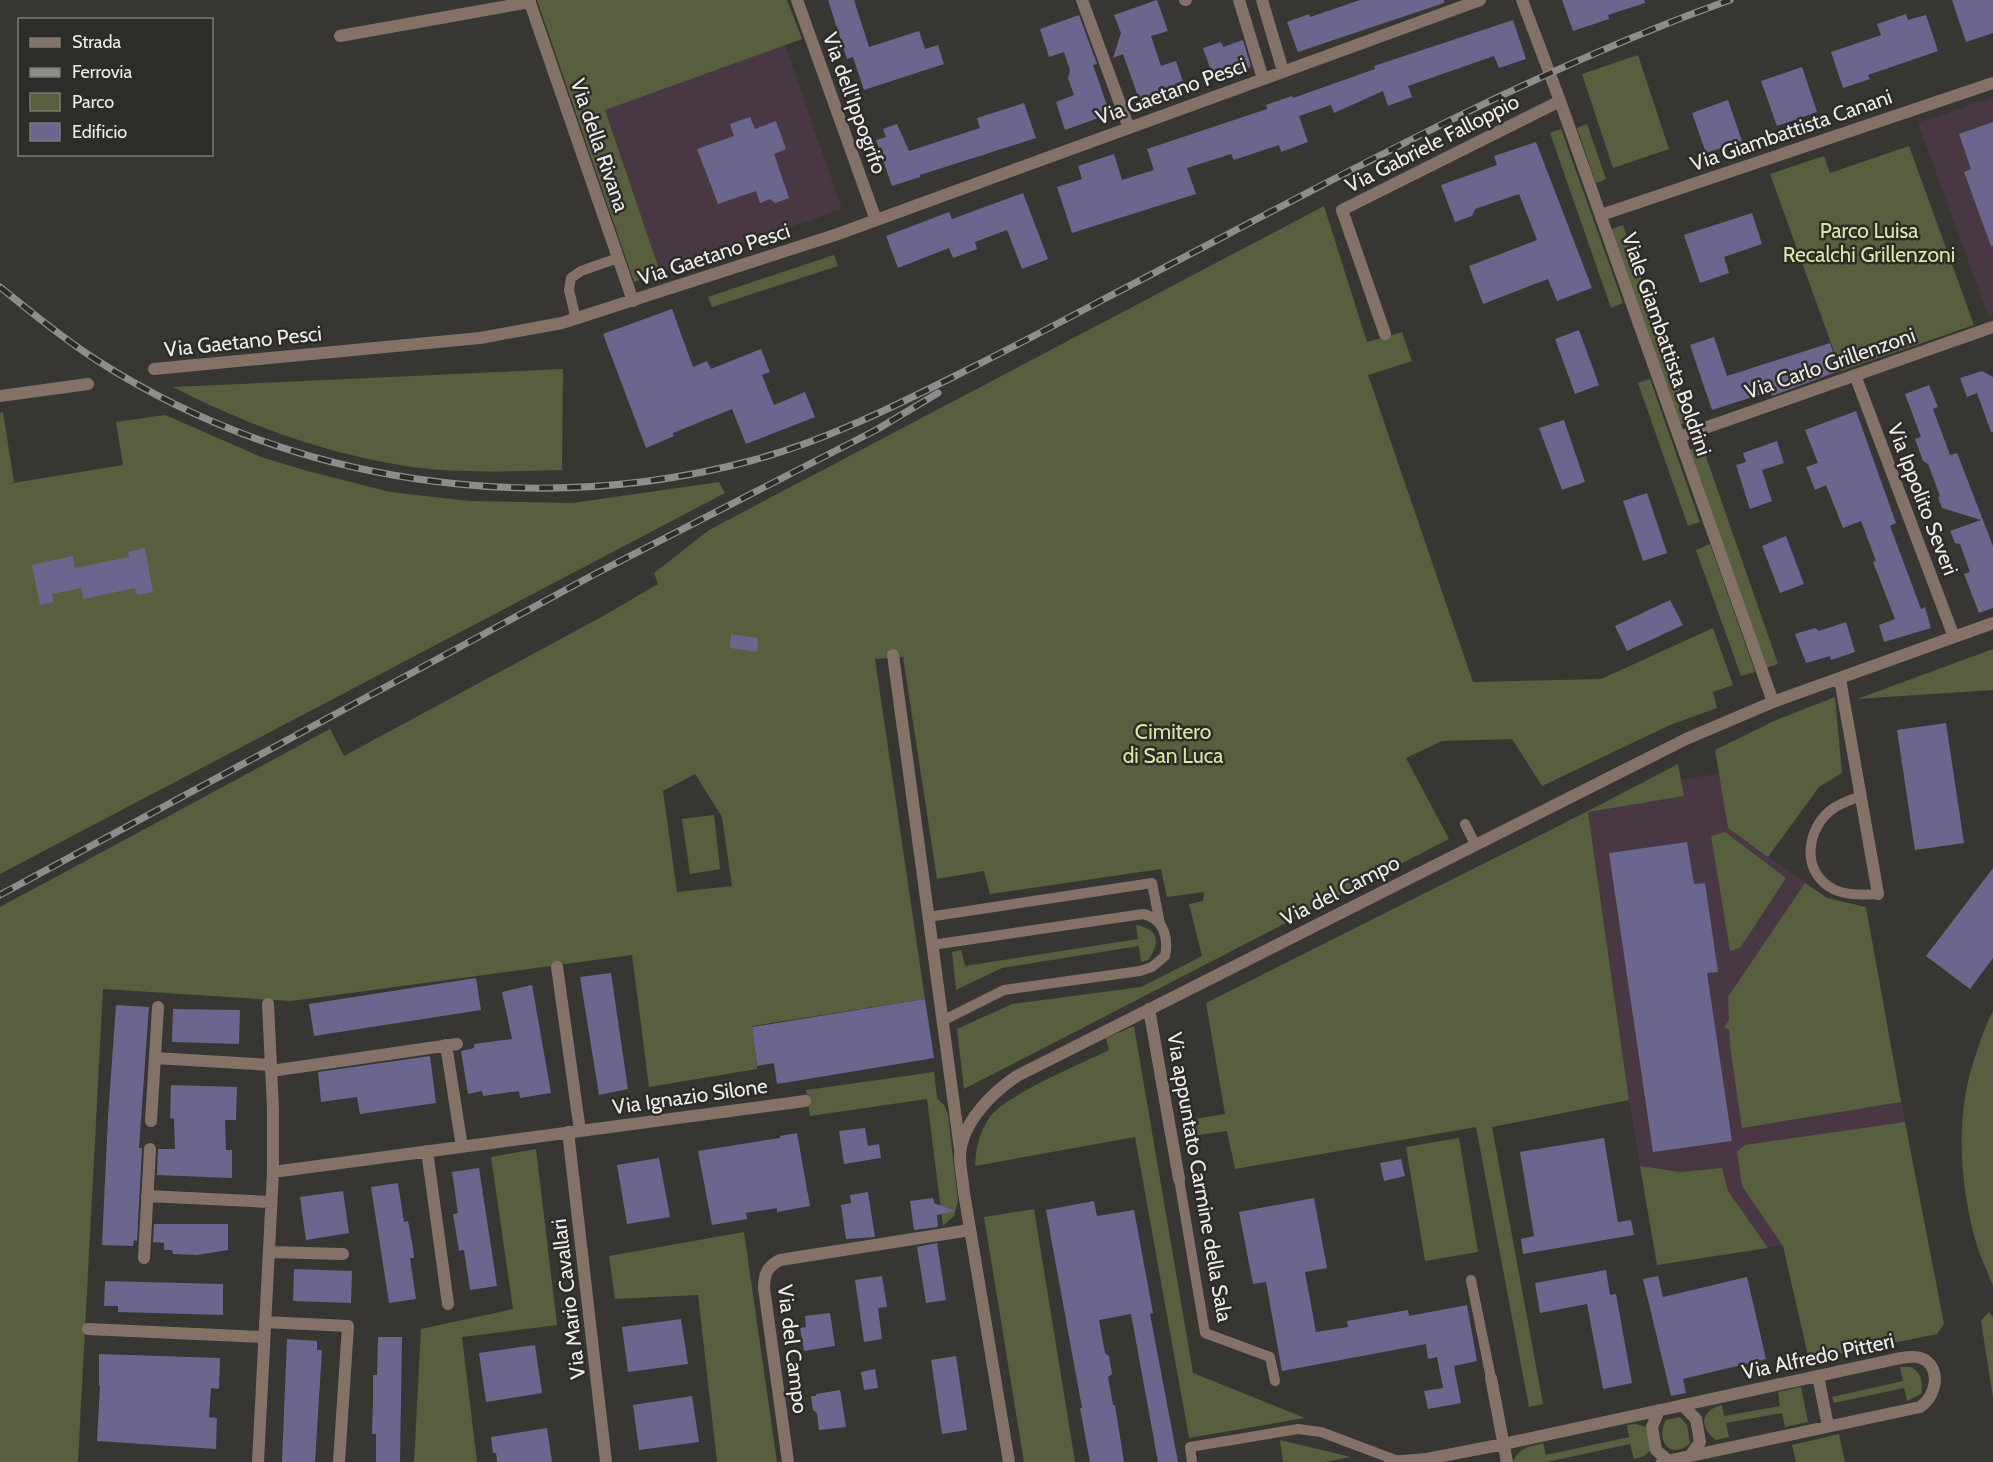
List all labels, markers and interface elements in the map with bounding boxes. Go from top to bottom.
legend [18,18,213,156]
street label: Via dell'Ippogrifo [818,29,892,177]
text: Strada [72,31,122,53]
street label: Via Gaetano Pesci [1092,52,1250,130]
text: Ferrovia [72,61,132,83]
street label: Via della Rivana [566,75,634,215]
street label: Via Giambattista Canani [1687,84,1895,176]
street label: Via Gabriele Falloppio [1341,88,1523,198]
text: Parco [72,91,114,113]
text: Edificio [72,121,127,143]
street label: Via Gaetano Pesci [635,218,793,290]
park label: Parco Luisa Recalchi Grillenzoni [1783,218,1955,267]
street label: Viale Giambattista Boldrini [1617,229,1717,459]
street label: Via Gaetano Pesci [163,320,323,362]
street label: Via Carlo Grillenzoni [1742,322,1918,404]
street label: Via Ippolito Severi [1883,420,1963,578]
park label: Cimitero di San Luca [1123,719,1223,768]
street label: Via del Campo [1277,849,1403,931]
street label: Via appuntato Carmine della Sala [1162,1030,1238,1324]
street label: Via Ignazio Silone [611,1073,769,1119]
street label: Via Mario Cavallari [546,1217,590,1381]
street label: Via del Campo [773,1283,813,1415]
street label: Via Alfredo Pitteri [1740,1328,1896,1384]

